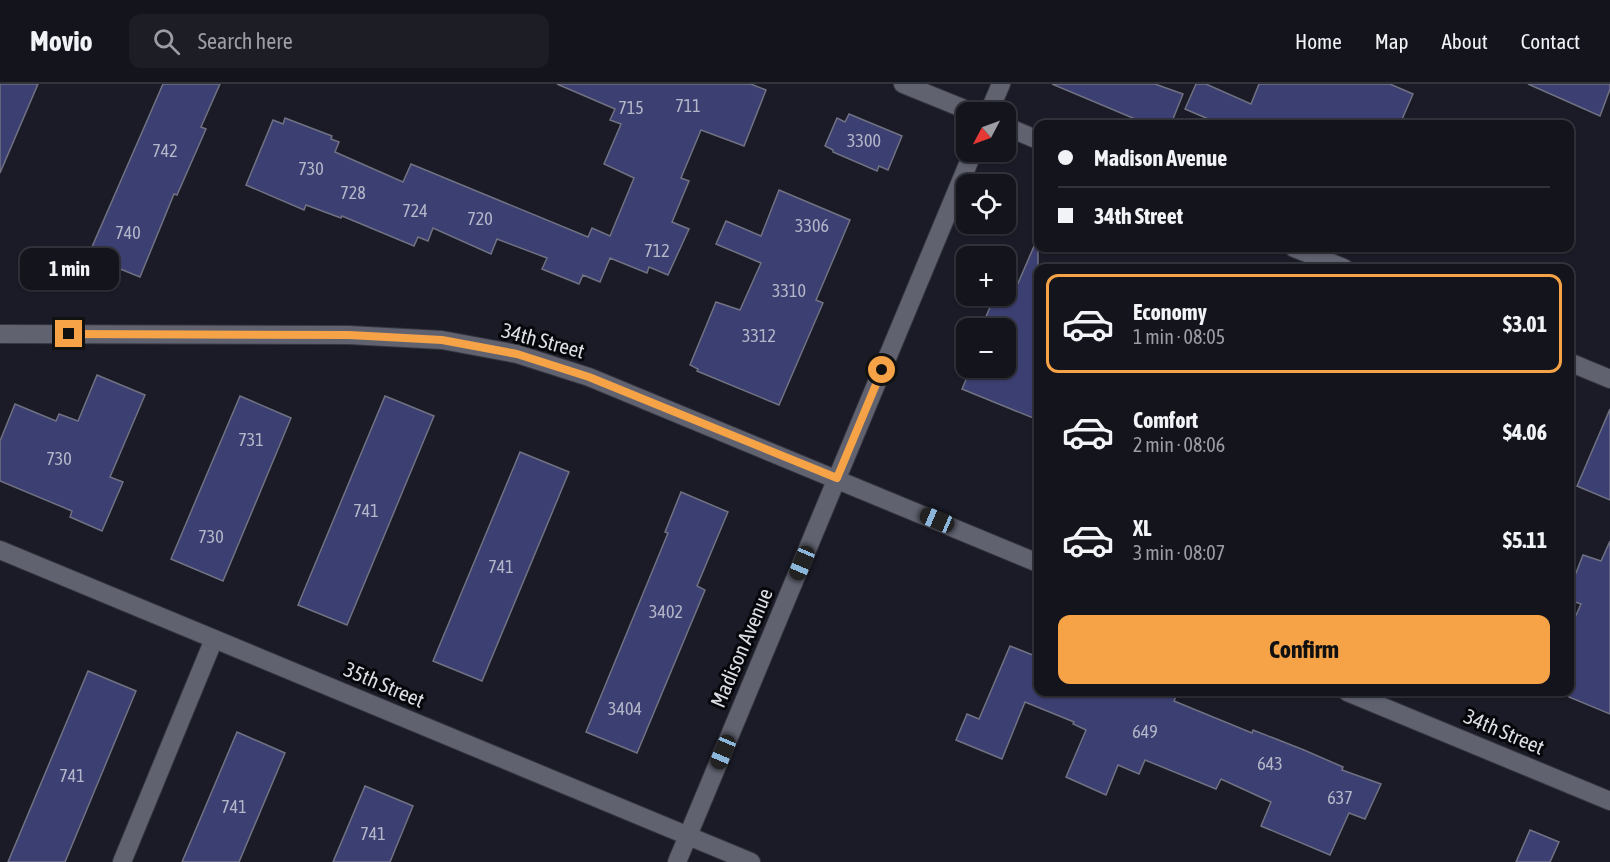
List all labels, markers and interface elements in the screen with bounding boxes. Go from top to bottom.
search box [129,14,549,68]
text: Movio [30,25,93,57]
icon: search [150,25,183,58]
text: Search here [198,28,293,54]
text: Home [1295,29,1342,53]
text: Map [1375,29,1409,53]
text: About [1442,29,1488,53]
text: Contact [1521,29,1580,53]
house number: 711 [675,95,701,116]
house number: 715 [618,97,644,118]
north arrow [956,102,1016,162]
map controls [956,102,1016,378]
house number: 3300 [847,130,881,151]
house number: 742 [152,140,178,161]
text: Madison Avenue [1094,145,1227,171]
house number: 730 [298,158,324,179]
button: locate [956,174,1016,234]
house number: 728 [340,182,366,203]
house number: 724 [402,200,428,221]
text: 34th Street [1094,203,1183,229]
house number: 720 [467,208,493,229]
house number: 3306 [795,215,829,236]
house number: 740 [115,222,141,243]
house number: 712 [644,240,670,261]
button: + [956,246,1016,306]
callout: 1 min [20,247,118,289]
text: 1 min [49,257,90,280]
house number: 3310 [772,280,806,301]
icon: car [1061,297,1115,351]
text: Economy [1133,299,1207,325]
text: $3.01 [1503,311,1547,337]
street label: 34th Street [499,317,587,363]
button: − [956,318,1016,378]
route end [55,320,82,347]
house number: 3312 [742,325,776,346]
text: 1 min · 08:05 [1133,325,1225,348]
route start [868,356,895,383]
icon: car [1061,405,1115,459]
text: Comfort [1133,407,1198,433]
text: $4.06 [1503,419,1547,445]
house number: 731 [238,429,264,450]
text: 2 min · 08:06 [1133,433,1225,456]
house number: 730 [46,448,72,469]
house number: 741 [353,500,379,521]
car [917,505,957,535]
icon: car [1061,513,1115,567]
text: XL [1133,515,1151,541]
house number: 730 [198,526,224,547]
text: $5.11 [1503,527,1547,553]
text: 3 min · 08:07 [1133,541,1225,564]
car [787,543,817,583]
house number: 741 [488,556,514,577]
street label: Madison Avenue [705,584,777,711]
house number: 3402 [649,601,683,622]
button: Confirm [1058,615,1550,684]
street label: 35th Street [341,656,428,712]
house number: 3404 [608,698,642,719]
street label: 34th Street [1461,703,1548,759]
house number: 649 [1132,721,1158,742]
car [708,732,738,772]
house number: 643 [1257,753,1283,774]
house number: 741 [59,765,85,786]
house number: 637 [1327,787,1353,808]
house number: 741 [221,796,247,817]
house number: 741 [360,823,386,844]

